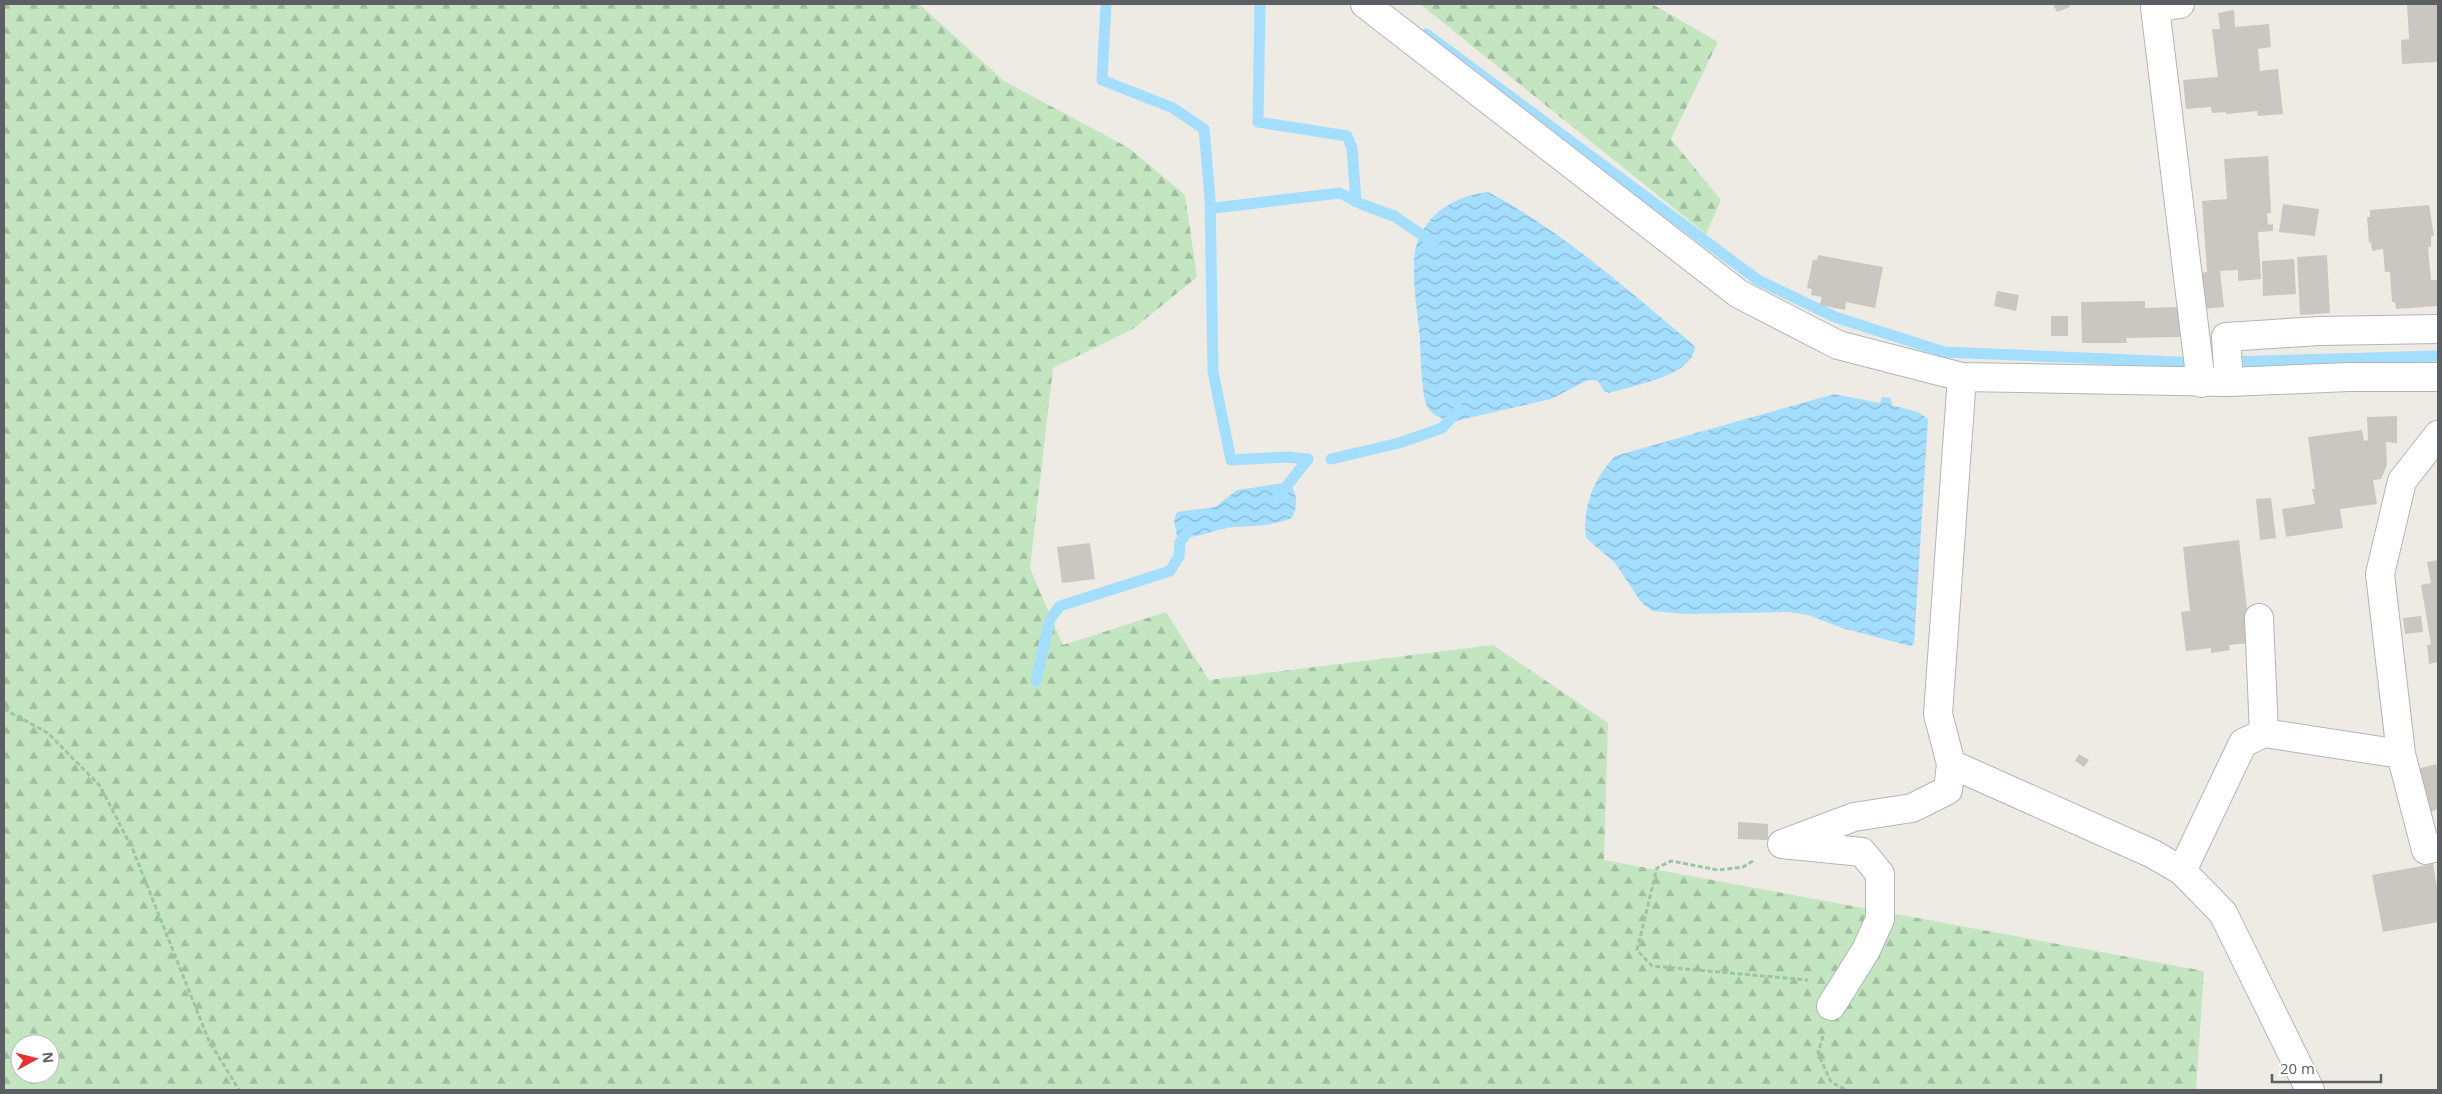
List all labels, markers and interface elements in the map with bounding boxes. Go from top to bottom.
north arrow [10,1034,60,1084]
text: N [38,1051,59,1064]
scale bar [2272,1052,2381,1084]
text: 20 m [2280,1058,2315,1078]

